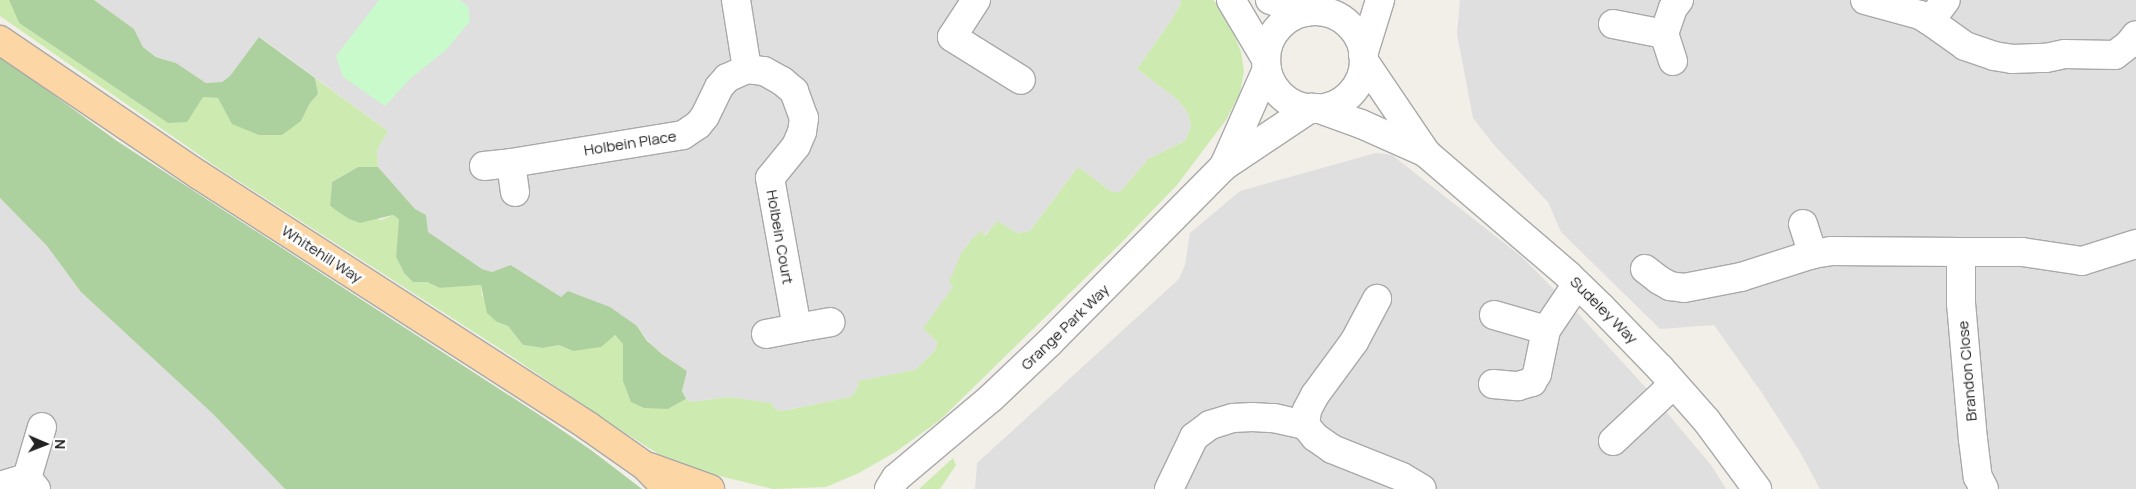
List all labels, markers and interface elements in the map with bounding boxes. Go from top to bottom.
street label: Holbein Place [582,127,678,159]
street label: Holbein Court [763,188,797,286]
street label: Whitehill Way [278,221,366,287]
street label: Sudeley Way [1567,273,1641,347]
street label: Grange Park Way [1017,280,1113,374]
street label: Brandon Close [1954,320,1980,422]
north arrow [20,419,70,469]
text: N [51,439,70,449]

